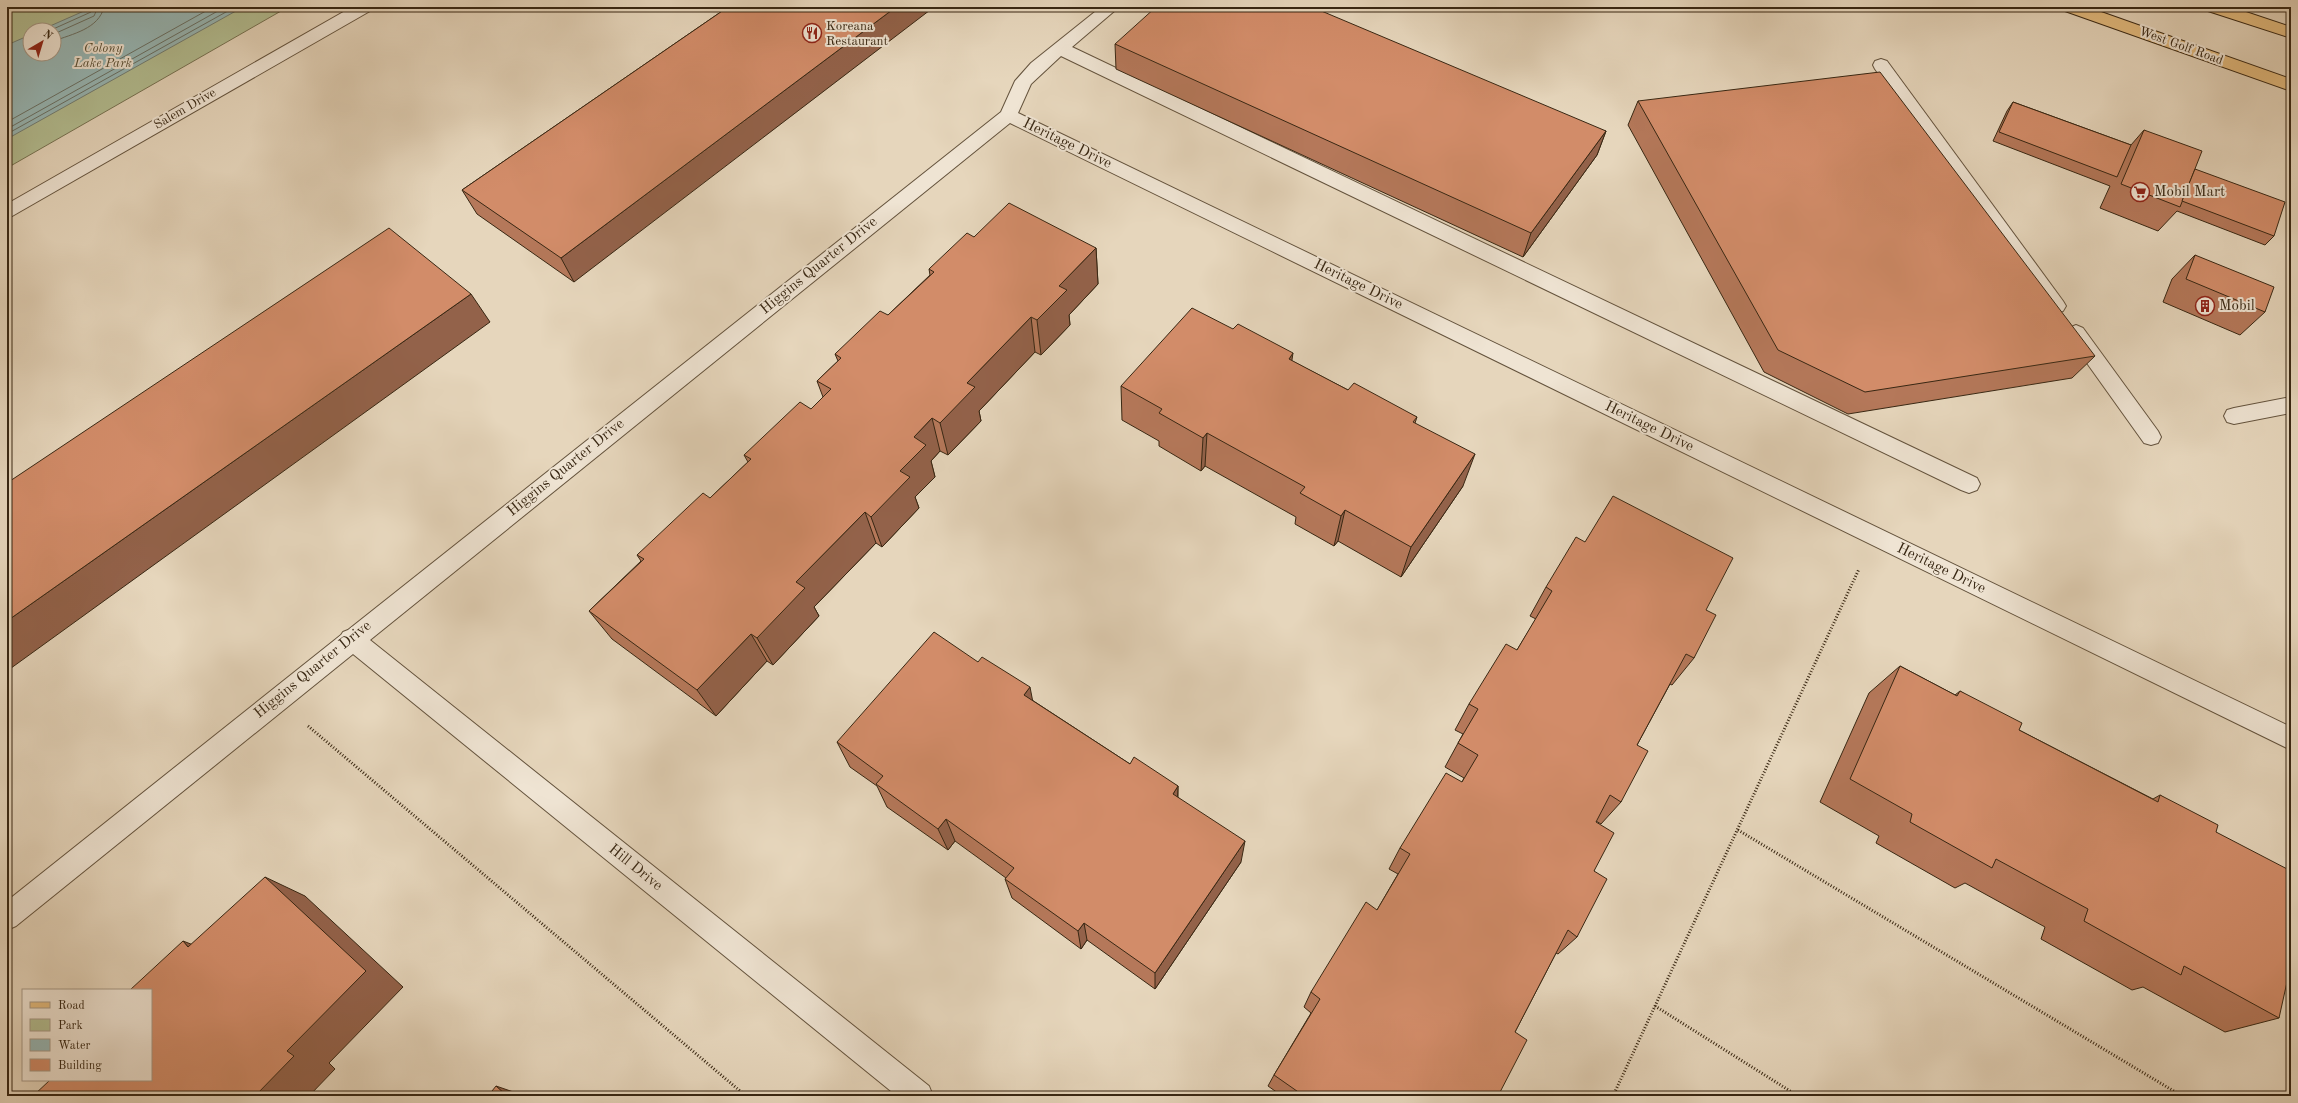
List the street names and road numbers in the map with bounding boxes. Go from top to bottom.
street label: West Golf Road [2137,25,2225,67]
street label: Salem Drive [152,86,218,132]
street label: Heritage Drive [1020,116,1114,172]
street label: Higgins Quarter Drive [758,214,880,318]
street label: Heritage Drive [1311,257,1405,313]
street label: Heritage Drive [1602,399,1696,455]
street label: Higgins Quarter Drive [505,416,627,520]
street label: Heritage Drive [1894,541,1988,597]
street label: Higgins Quarter Drive [252,618,374,722]
street label: Hill Drive [605,842,665,894]

